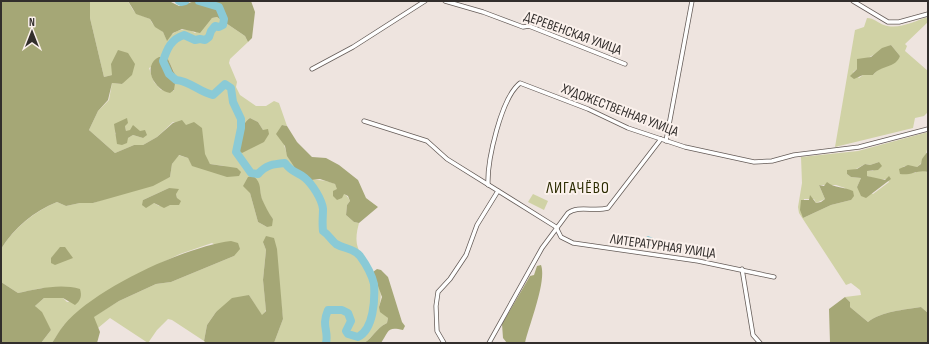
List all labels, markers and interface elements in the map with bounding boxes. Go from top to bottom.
street label: ДЕРЕВЕНСКАЯ УЛИЦА [522,7,625,59]
north arrow [12,12,52,52]
text: N [29,16,35,29]
street label: ХУДОЖЕСТВЕННАЯ УЛИЦА [558,79,682,141]
district label: ЛИГАЧЁВО [545,179,610,198]
street label: ЛИТЕРАТУРНАЯ УЛИЦА [608,230,718,262]

